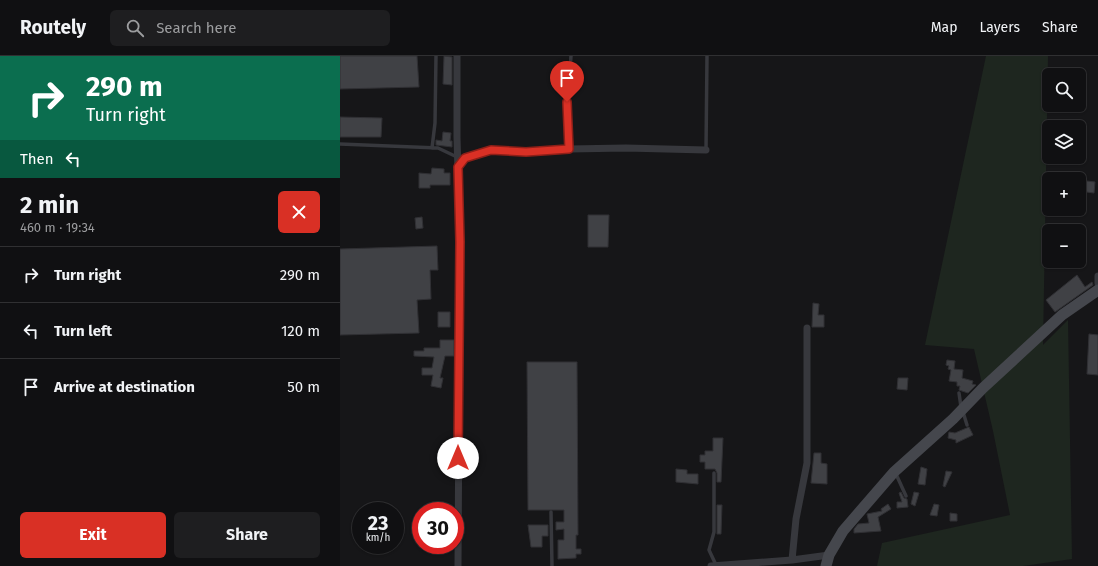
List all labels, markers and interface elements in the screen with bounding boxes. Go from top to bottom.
search box [110,10,390,46]
text: Routely [20,16,86,39]
icon: search [124,17,146,39]
text: Search here [156,19,236,37]
text: Map [931,19,957,36]
text: Layers [979,19,1020,36]
text: Share [1042,19,1078,36]
pin [550,61,584,102]
icon: arrive [556,67,578,89]
map controls [1042,68,1086,268]
button: search [1042,68,1086,112]
text: 290 m [86,70,163,103]
icon: right [20,72,72,124]
text: Turn right [86,104,166,126]
button: layers [1042,120,1086,164]
icon: left [62,148,84,170]
text: Then [20,150,54,168]
button: + [1042,172,1086,216]
text: 2 min [20,191,79,219]
button: close [278,191,320,233]
text: 460 m · 19:34 [20,220,95,235]
button: − [1042,224,1086,268]
icon: right [20,264,42,286]
text: Turn right [54,266,121,284]
text: 290 m [280,266,320,284]
icon: left [20,320,42,342]
text: Turn left [54,322,112,340]
text: 120 m [281,322,320,340]
icon: arrive [20,376,42,398]
text: Arrive at destination [54,378,195,396]
text: 50 m [287,378,320,396]
position arrow [437,437,479,479]
speed limit sign: 30 [412,502,464,554]
text: 23 [368,511,388,535]
button: Exit [20,512,166,558]
button: Share [174,512,320,558]
text: km/h [366,532,390,544]

